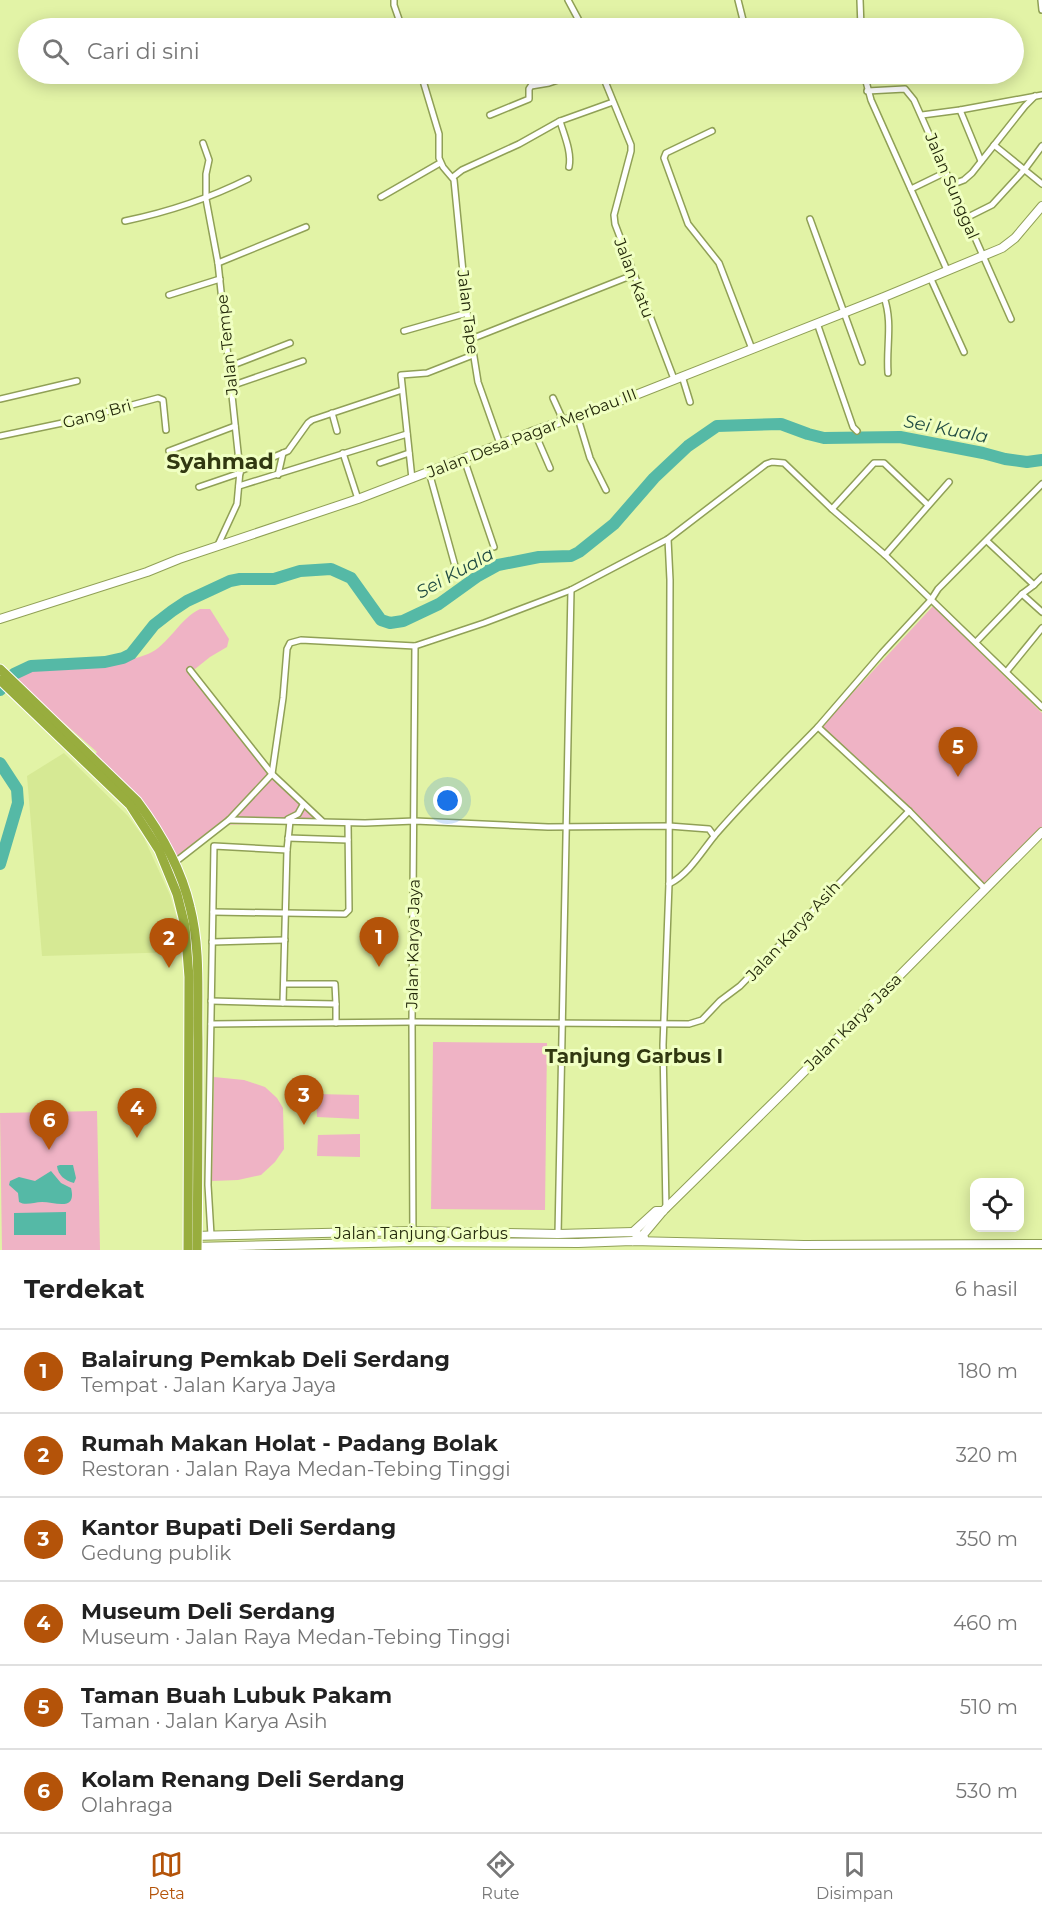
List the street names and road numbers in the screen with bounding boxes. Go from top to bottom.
street label: Jalan Sunggal [921,129,983,242]
street label: Jalan Katu [610,234,658,321]
street label: Jalan Tape [453,268,483,355]
street label: Jalan Tempe [212,293,242,398]
street label: Jalan Desa Pagar Merbau III [424,384,640,482]
street label: Gang Bri [61,396,133,432]
street label: Jalan Karya Asih [741,877,844,986]
street label: Jalan Karya Jaya [402,879,424,1010]
street label: Jalan Karya Jasa [800,969,906,1075]
street label: Jalan Tanjung Garbus [333,1224,508,1243]

